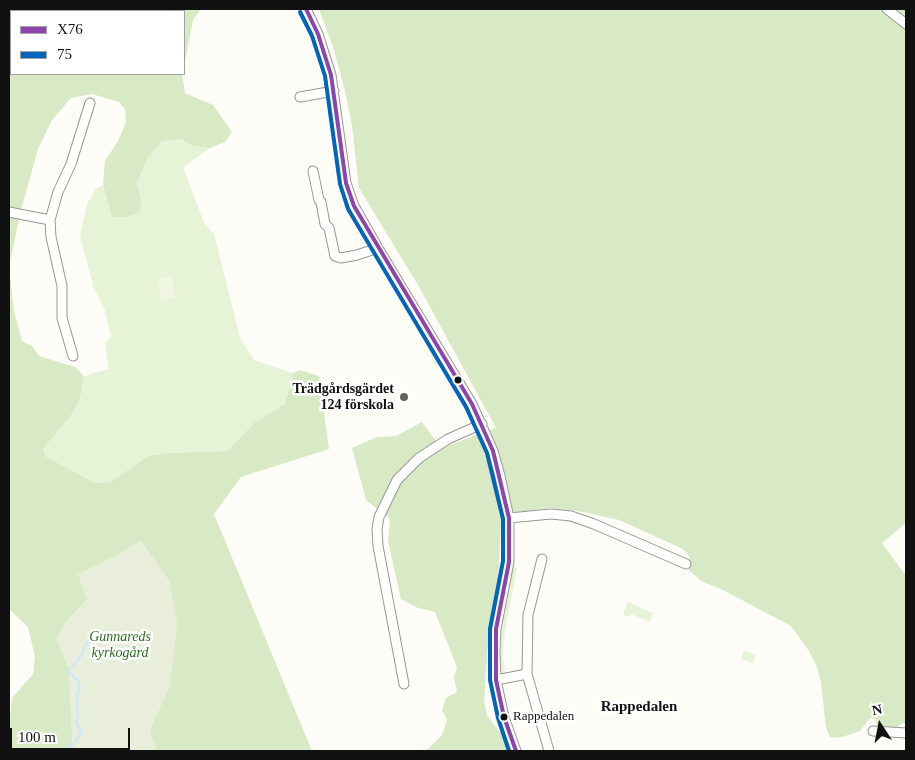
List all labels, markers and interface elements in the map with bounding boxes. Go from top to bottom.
legend [10,10,185,75]
text: X76 [57,21,83,37]
text: 75 [57,46,72,62]
unlabelled marker [453,375,463,385]
place label: Trädgårdsgärdet 124 förskola [292,381,394,414]
marker: Trädgårdsgärdet 124 förskola [398,391,410,403]
park label: Gunnareds kyrkogård [89,629,151,662]
district label: Rappedalen [601,698,677,716]
north arrow [855,700,905,750]
text: N [871,701,883,718]
place label: Rappedalen [513,709,574,725]
marker: Rappedalen [499,712,509,722]
scale bar [12,718,132,750]
text: 100 m [18,729,56,745]

